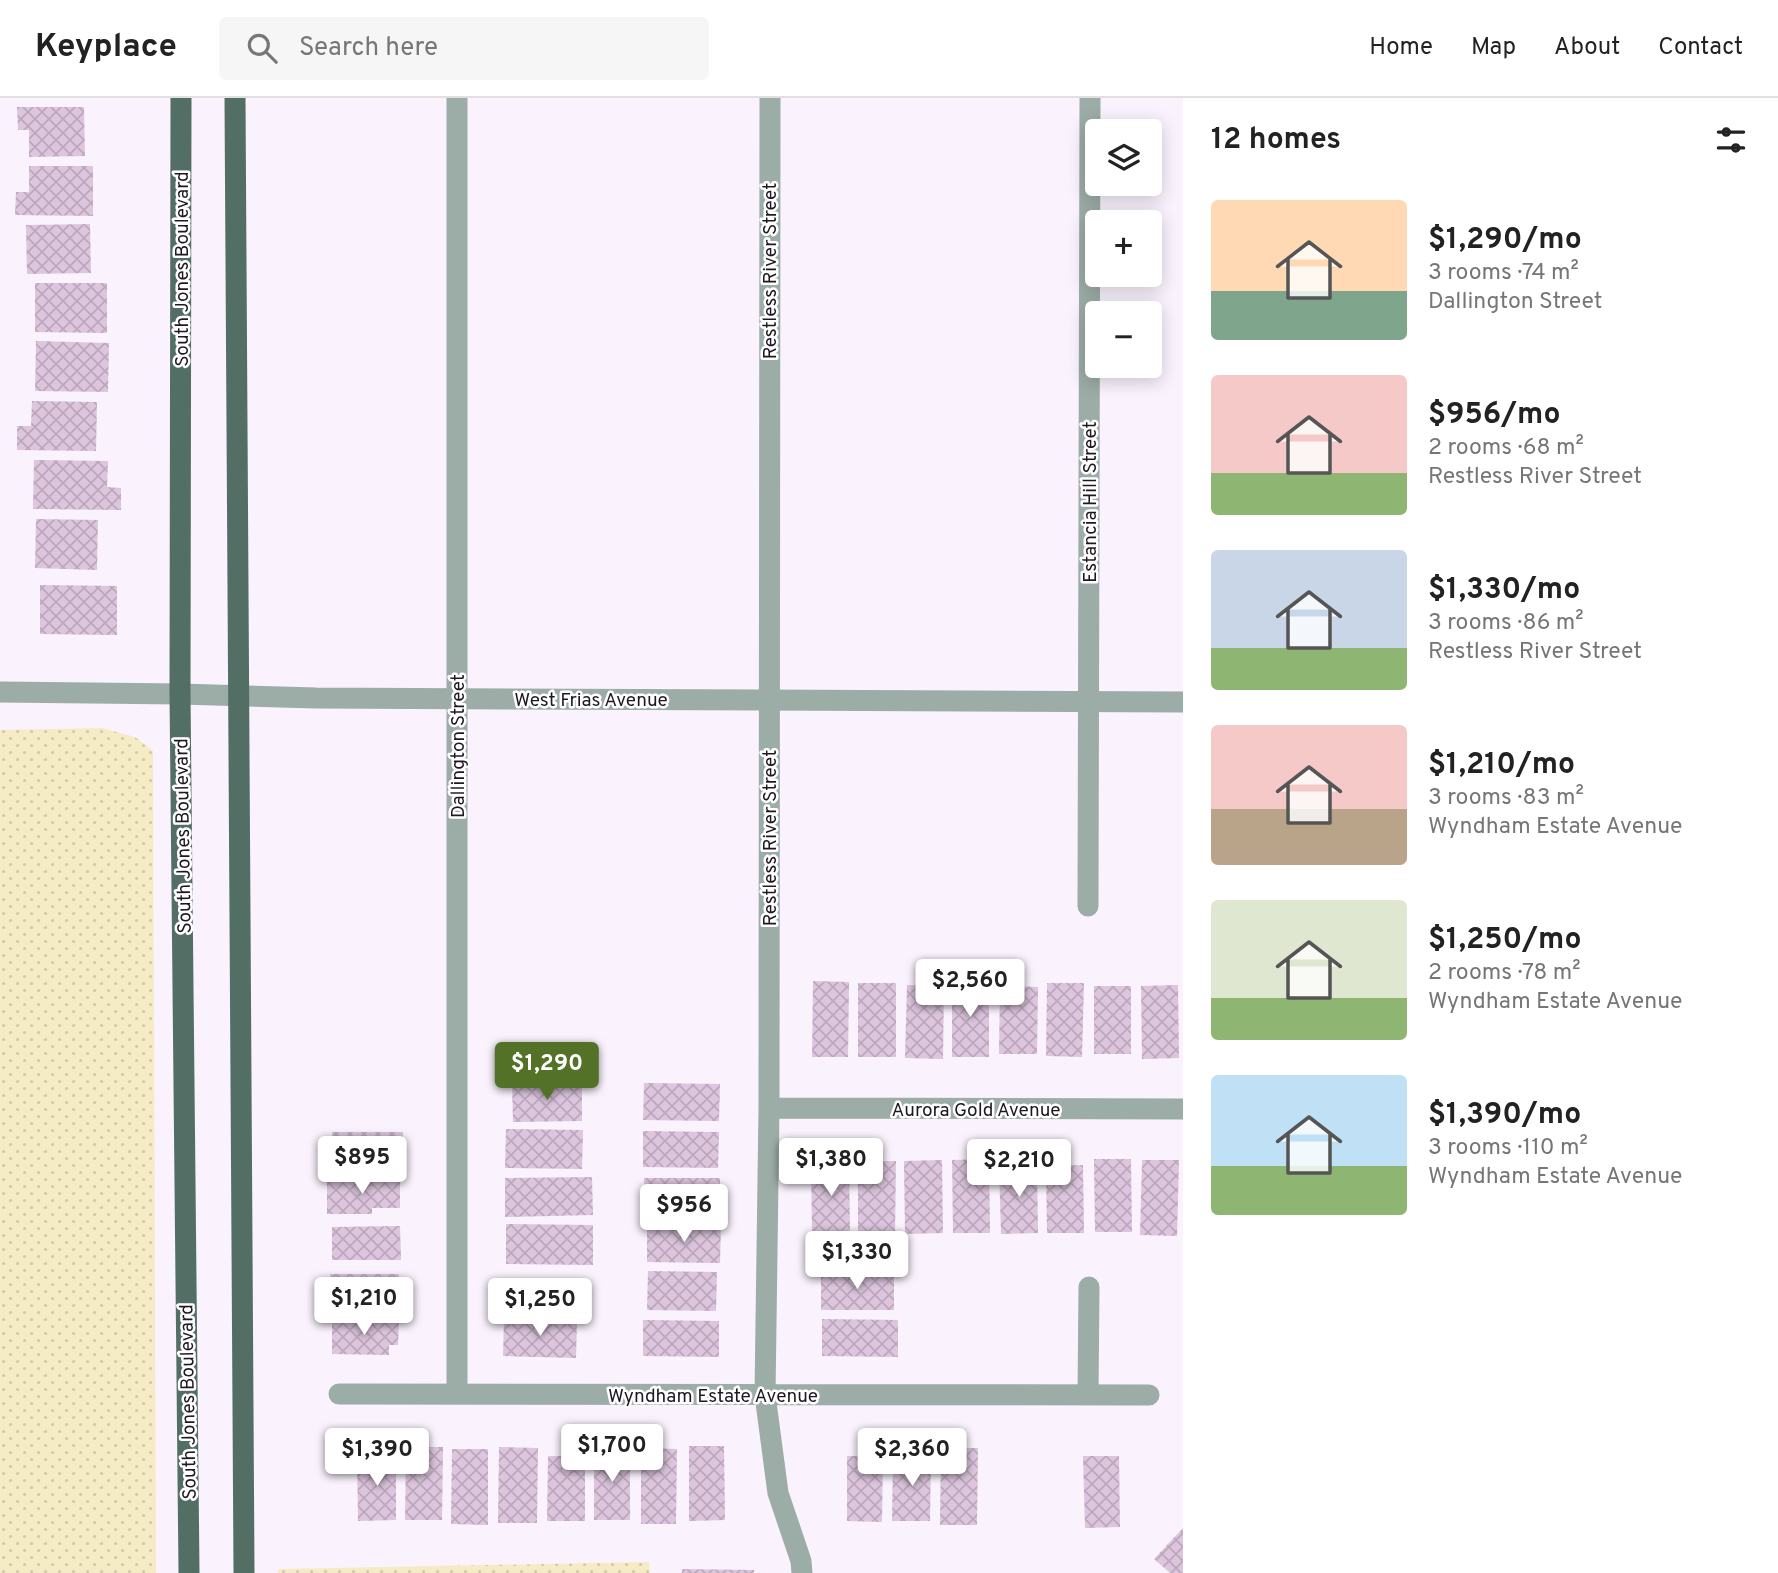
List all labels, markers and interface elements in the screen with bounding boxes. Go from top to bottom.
search box [219,17,709,80]
text: Keyplace [35,27,177,69]
icon: search [243,29,281,67]
text: Search here [299,32,438,65]
text: Home [1369,33,1433,63]
text: Map [1471,33,1516,63]
text: About [1554,33,1620,63]
text: Contact [1658,33,1743,63]
map controls [1085,119,1162,378]
button: layers [1085,119,1162,196]
icon: filters [1712,121,1750,159]
text: 12 homes [1211,122,1341,159]
street label: South Jones Boulevard [171,171,195,367]
street label: Restless River Street [759,183,783,359]
button: + [1085,210,1162,287]
text: $1,290/mo [1428,222,1582,259]
icon: home [1267,228,1351,312]
text: 3 rooms · 74 m² [1428,259,1579,288]
text: Dallington Street [1428,288,1602,317]
button: − [1085,301,1162,378]
text: $956/mo [1428,397,1560,434]
icon: home [1267,403,1351,487]
street label: Estancia Hill Street [1079,421,1103,583]
text: 2 rooms · 68 m² [1428,434,1584,463]
text: Restless River Street [1428,463,1642,492]
text: $1,330/mo [1428,572,1580,609]
icon: home [1267,578,1351,662]
text: 3 rooms · 86 m² [1428,609,1584,638]
text: Restless River Street [1428,638,1642,667]
street label: Dallington Street [447,674,471,818]
street label: West Frias Avenue [514,689,668,713]
street label: South Jones Boulevard [170,738,198,934]
text: $1,210/mo [1428,747,1575,784]
street label: Restless River Street [759,750,783,926]
icon: home [1267,753,1351,837]
text: 3 rooms · 83 m² [1428,784,1584,813]
text: Wyndham Estate Avenue [1428,813,1682,842]
text: $1,250/mo [1428,922,1581,959]
icon: home [1267,928,1351,1012]
text: 2 rooms · 78 m² [1428,959,1581,988]
pin: $2,560 [913,960,1027,1019]
text: $2,560 [932,967,1008,996]
text: Wyndham Estate Avenue [1428,988,1682,1017]
pin: $1,290 [490,1042,604,1102]
text: $1,290 [511,1050,583,1079]
text: $1,390/mo [1428,1097,1581,1134]
street label: Aurora Gold Avenue [891,1099,1061,1123]
icon: home [1267,1103,1351,1187]
text: 3 rooms · 110 m² [1428,1134,1588,1163]
pin: $895 [321,1136,403,1196]
pin: $1,380 [774,1138,888,1198]
pin: $2,210 [962,1140,1076,1199]
text: $895 [334,1144,390,1173]
text: $1,380 [795,1146,867,1175]
text: $2,210 [983,1147,1055,1176]
text: Wyndham Estate Avenue [1428,1163,1682,1192]
pin: $956 [643,1184,725,1244]
text: $956 [656,1192,712,1221]
pin: $1,330 [800,1232,914,1291]
text: $1,330 [821,1239,893,1268]
pin: $1,210 [307,1278,421,1337]
pin: $1,250 [483,1278,597,1338]
text: $1,210 [330,1285,398,1314]
text: $1,250 [504,1286,576,1315]
street label: South Jones Boulevard [175,1304,203,1500]
street label: Wyndham Estate Avenue [608,1385,818,1409]
pin: $1,700 [555,1424,669,1484]
pin: $1,390 [320,1428,434,1488]
pin: $2,360 [855,1428,969,1488]
text: $1,700 [577,1432,647,1461]
text: $1,390 [341,1436,413,1465]
text: $2,360 [874,1436,950,1465]

